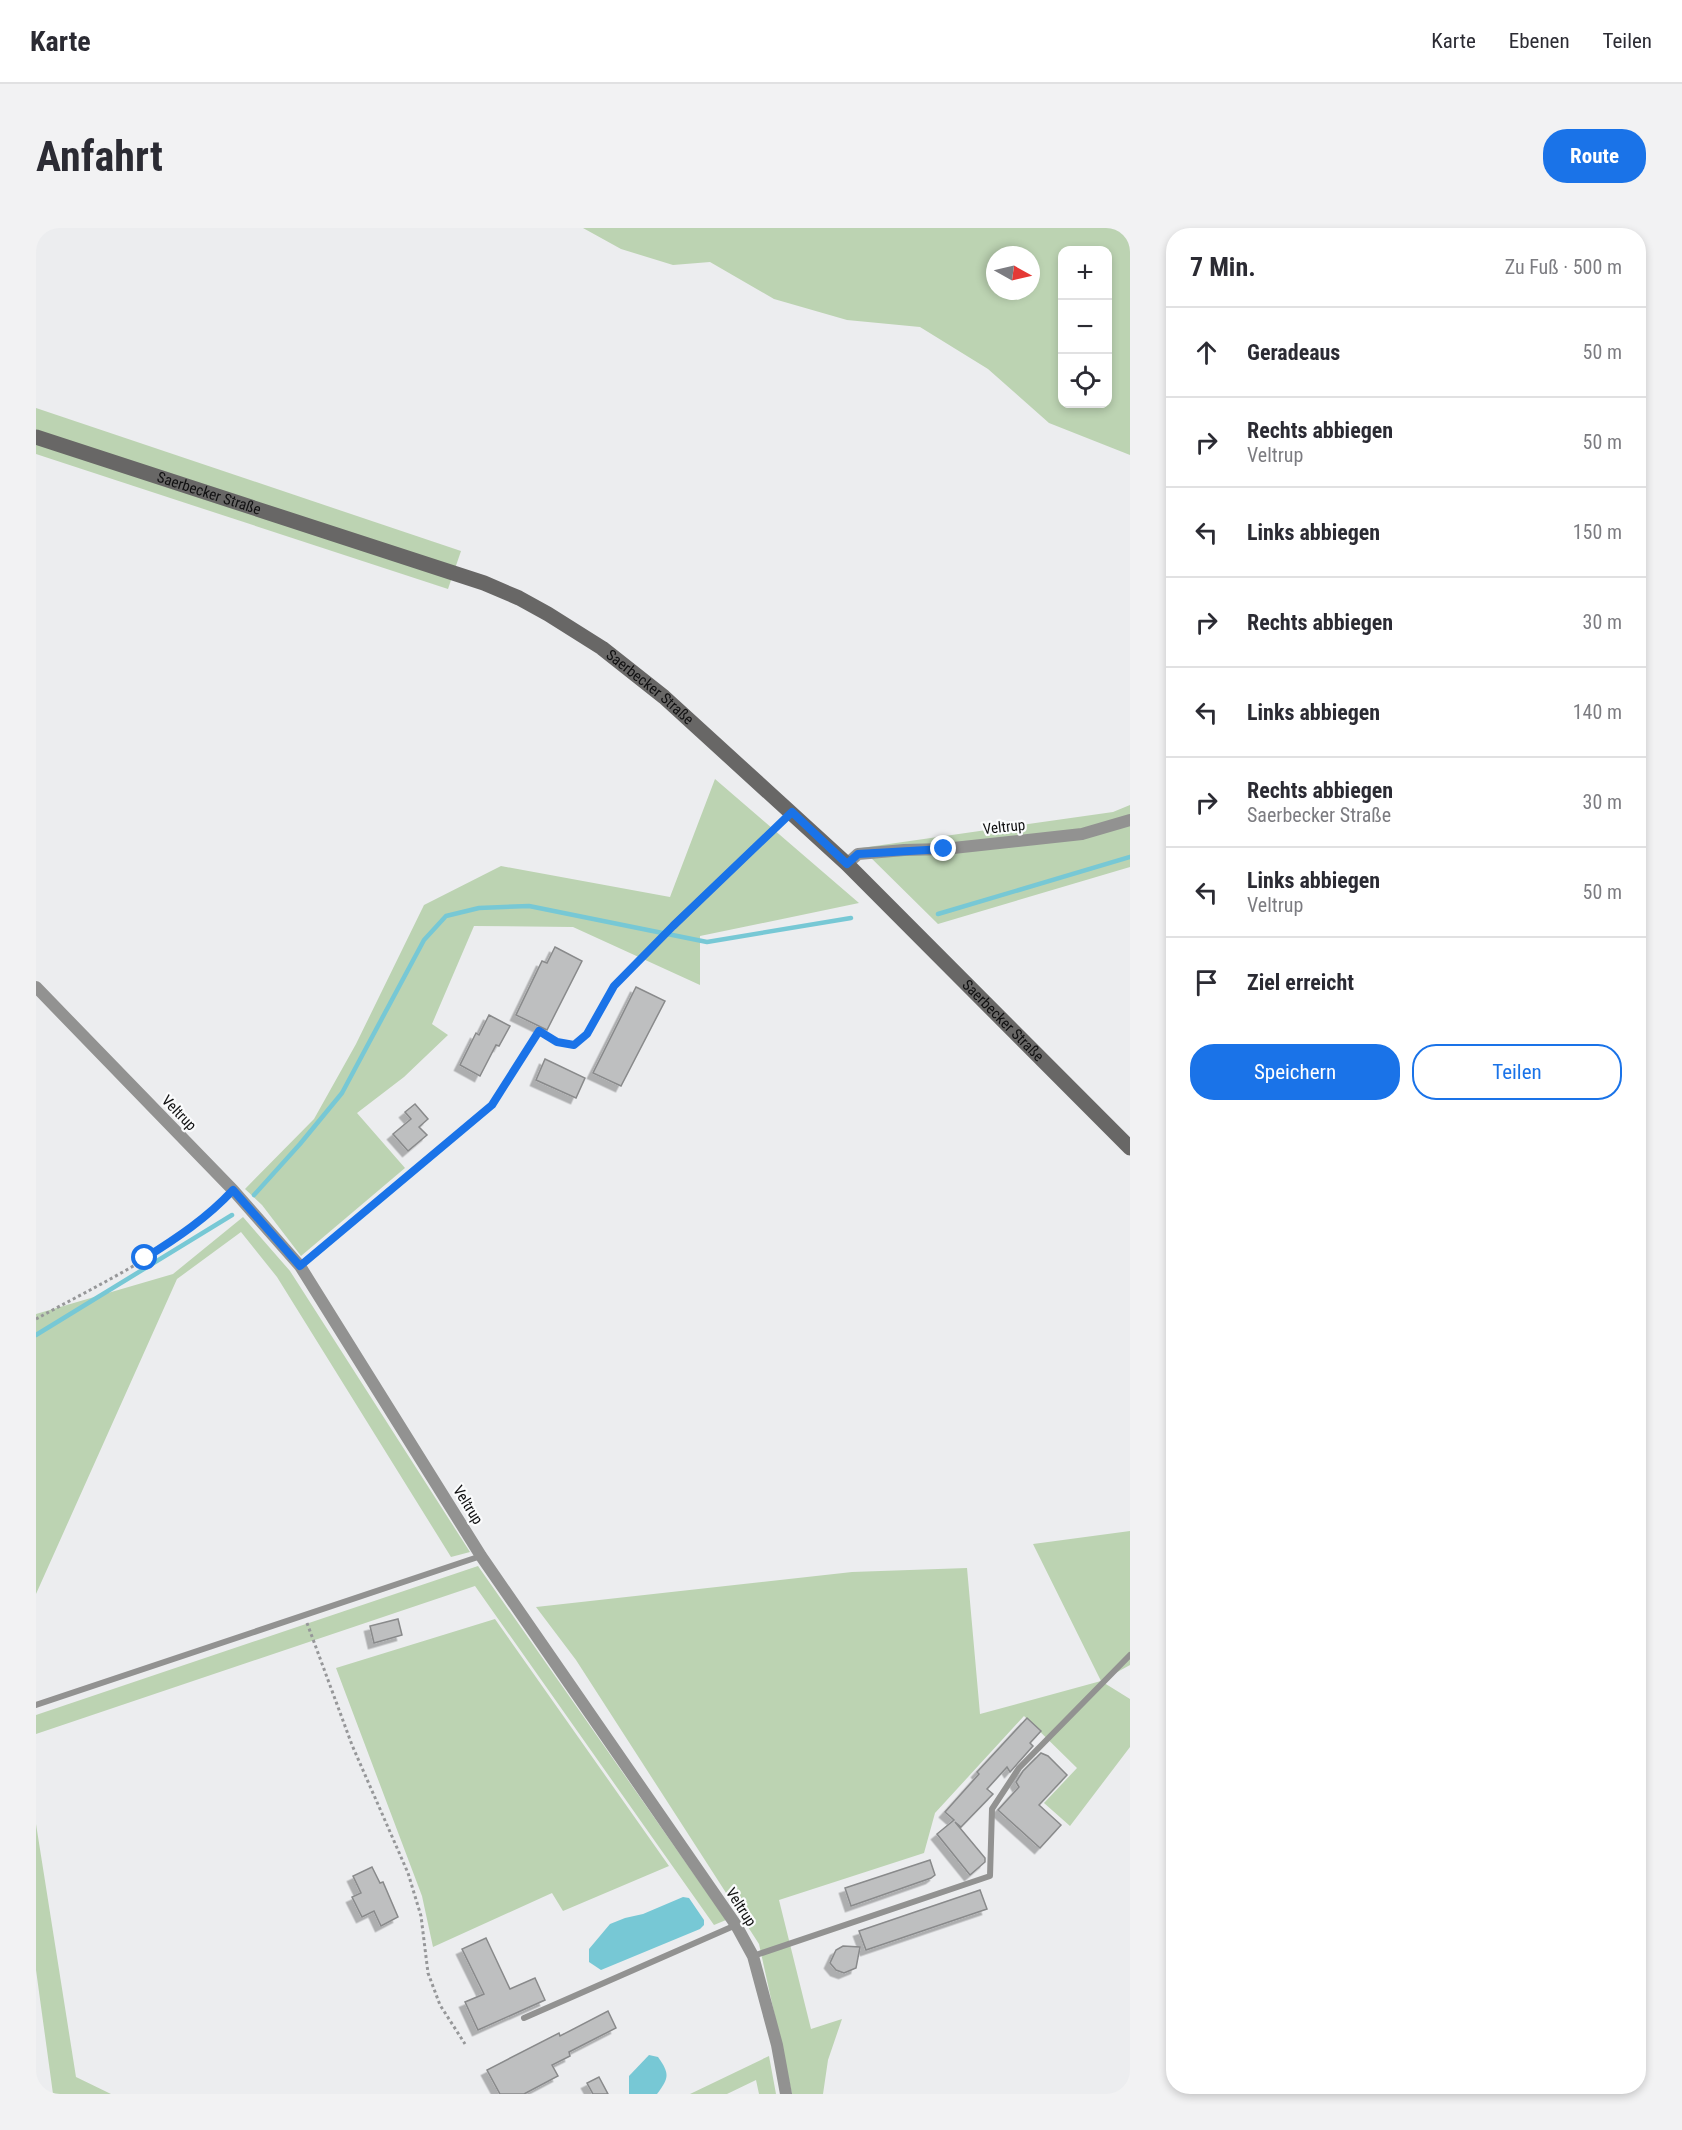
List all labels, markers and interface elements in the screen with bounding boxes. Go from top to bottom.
text: Karte [30,25,91,58]
text: Karte [1431,29,1476,53]
text: Ebenen [1509,29,1570,53]
text: Teilen [1603,29,1652,53]
button: Route [1543,129,1646,183]
text: Anfahrt [36,132,163,181]
north arrow [986,246,1040,300]
map controls [1058,246,1112,408]
button: + [1058,246,1112,300]
text: 7 Min. [1190,252,1256,282]
text: Zu Fuß · 500 m [1505,255,1622,279]
button: − [1058,300,1112,354]
icon: ahead [1190,336,1223,369]
text: Geradeaus [1247,340,1340,365]
text: 50 m [1583,340,1622,364]
button: locate [1058,354,1112,408]
text: Rechts abbiegen [1247,418,1393,443]
icon: right [1190,426,1223,459]
text: 50 m [1583,430,1622,454]
text: Veltrup [1247,443,1303,467]
street label: Saerbecker Straße [155,468,263,519]
icon: left [1190,516,1223,549]
text: Links abbiegen [1247,520,1380,545]
text: 150 m [1573,520,1622,544]
icon: right [1190,606,1223,639]
text: Rechts abbiegen [1247,610,1393,635]
text: 30 m [1583,610,1622,634]
street label: Saerbecker Straße [602,646,697,729]
icon: left [1190,696,1223,729]
text: Links abbiegen [1247,700,1380,725]
text: 140 m [1573,700,1622,724]
text: Rechts abbiegen [1247,778,1393,803]
icon: right [1190,786,1223,819]
text: 30 m [1583,790,1622,814]
text: Saerbecker Straße [1247,803,1391,827]
street label: Veltrup [982,816,1026,838]
route end [930,835,956,861]
text: Links abbiegen [1247,868,1380,893]
icon: left [1190,876,1223,909]
text: 50 m [1583,880,1622,904]
text: Veltrup [1247,893,1303,917]
icon: arrive [1190,966,1223,999]
text: Ziel erreicht [1247,970,1354,995]
street label: Saerbecker Straße [958,976,1048,1065]
button: Speichern [1190,1044,1400,1100]
button: Teilen [1412,1044,1622,1100]
street label: Veltrup [158,1092,200,1134]
route start [131,1244,157,1270]
street label: Veltrup [449,1482,487,1528]
street label: Veltrup [722,1884,760,1930]

